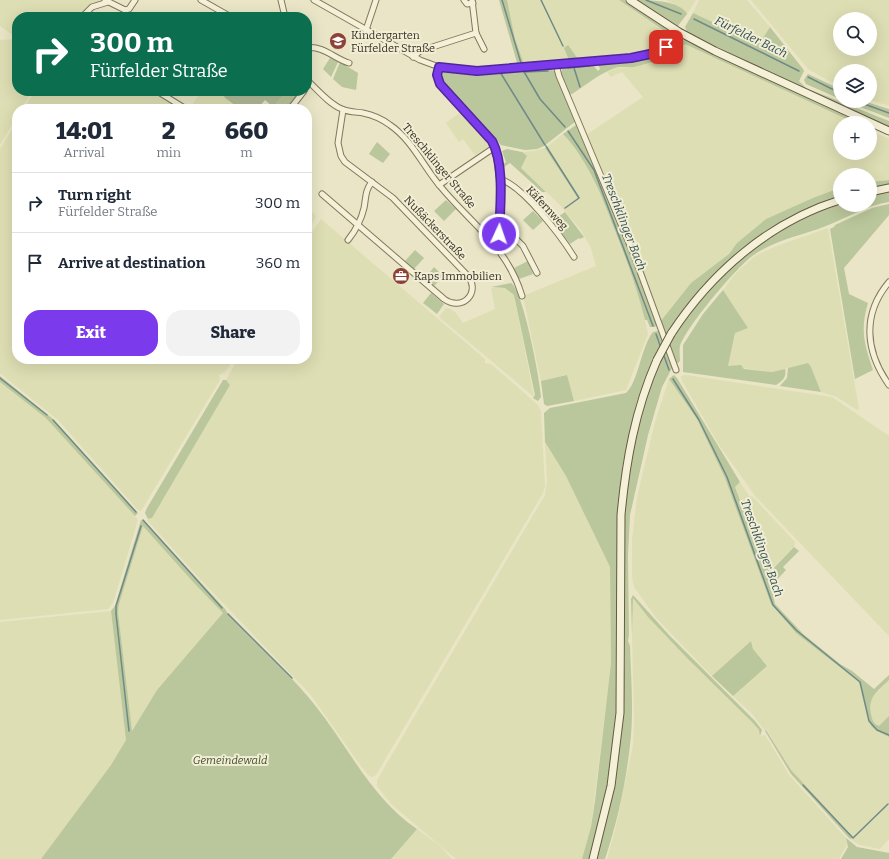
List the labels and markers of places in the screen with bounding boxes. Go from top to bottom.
place label: Kindergarten Fürfelder Straße [351,29,435,55]
pin [649,30,683,64]
school or university icon: Kindergarten Fürfelder Straße [328,31,348,51]
office icon: Kaps Immobilien [391,266,411,286]
place label: Kaps Immobilien [414,270,502,283]

